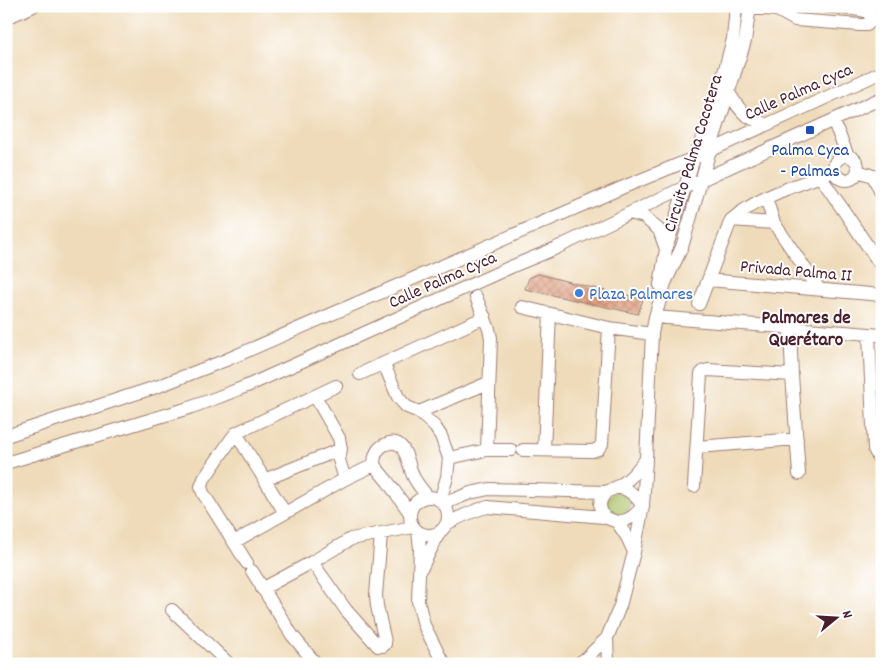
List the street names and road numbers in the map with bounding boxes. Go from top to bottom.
street label: Calle Palma Cyca [741,58,857,128]
street label: Circuito Palma Cocotera [659,71,730,236]
street label: Calle Palma Cyca [385,246,501,316]
street label: Privada Palma II [739,255,853,290]

